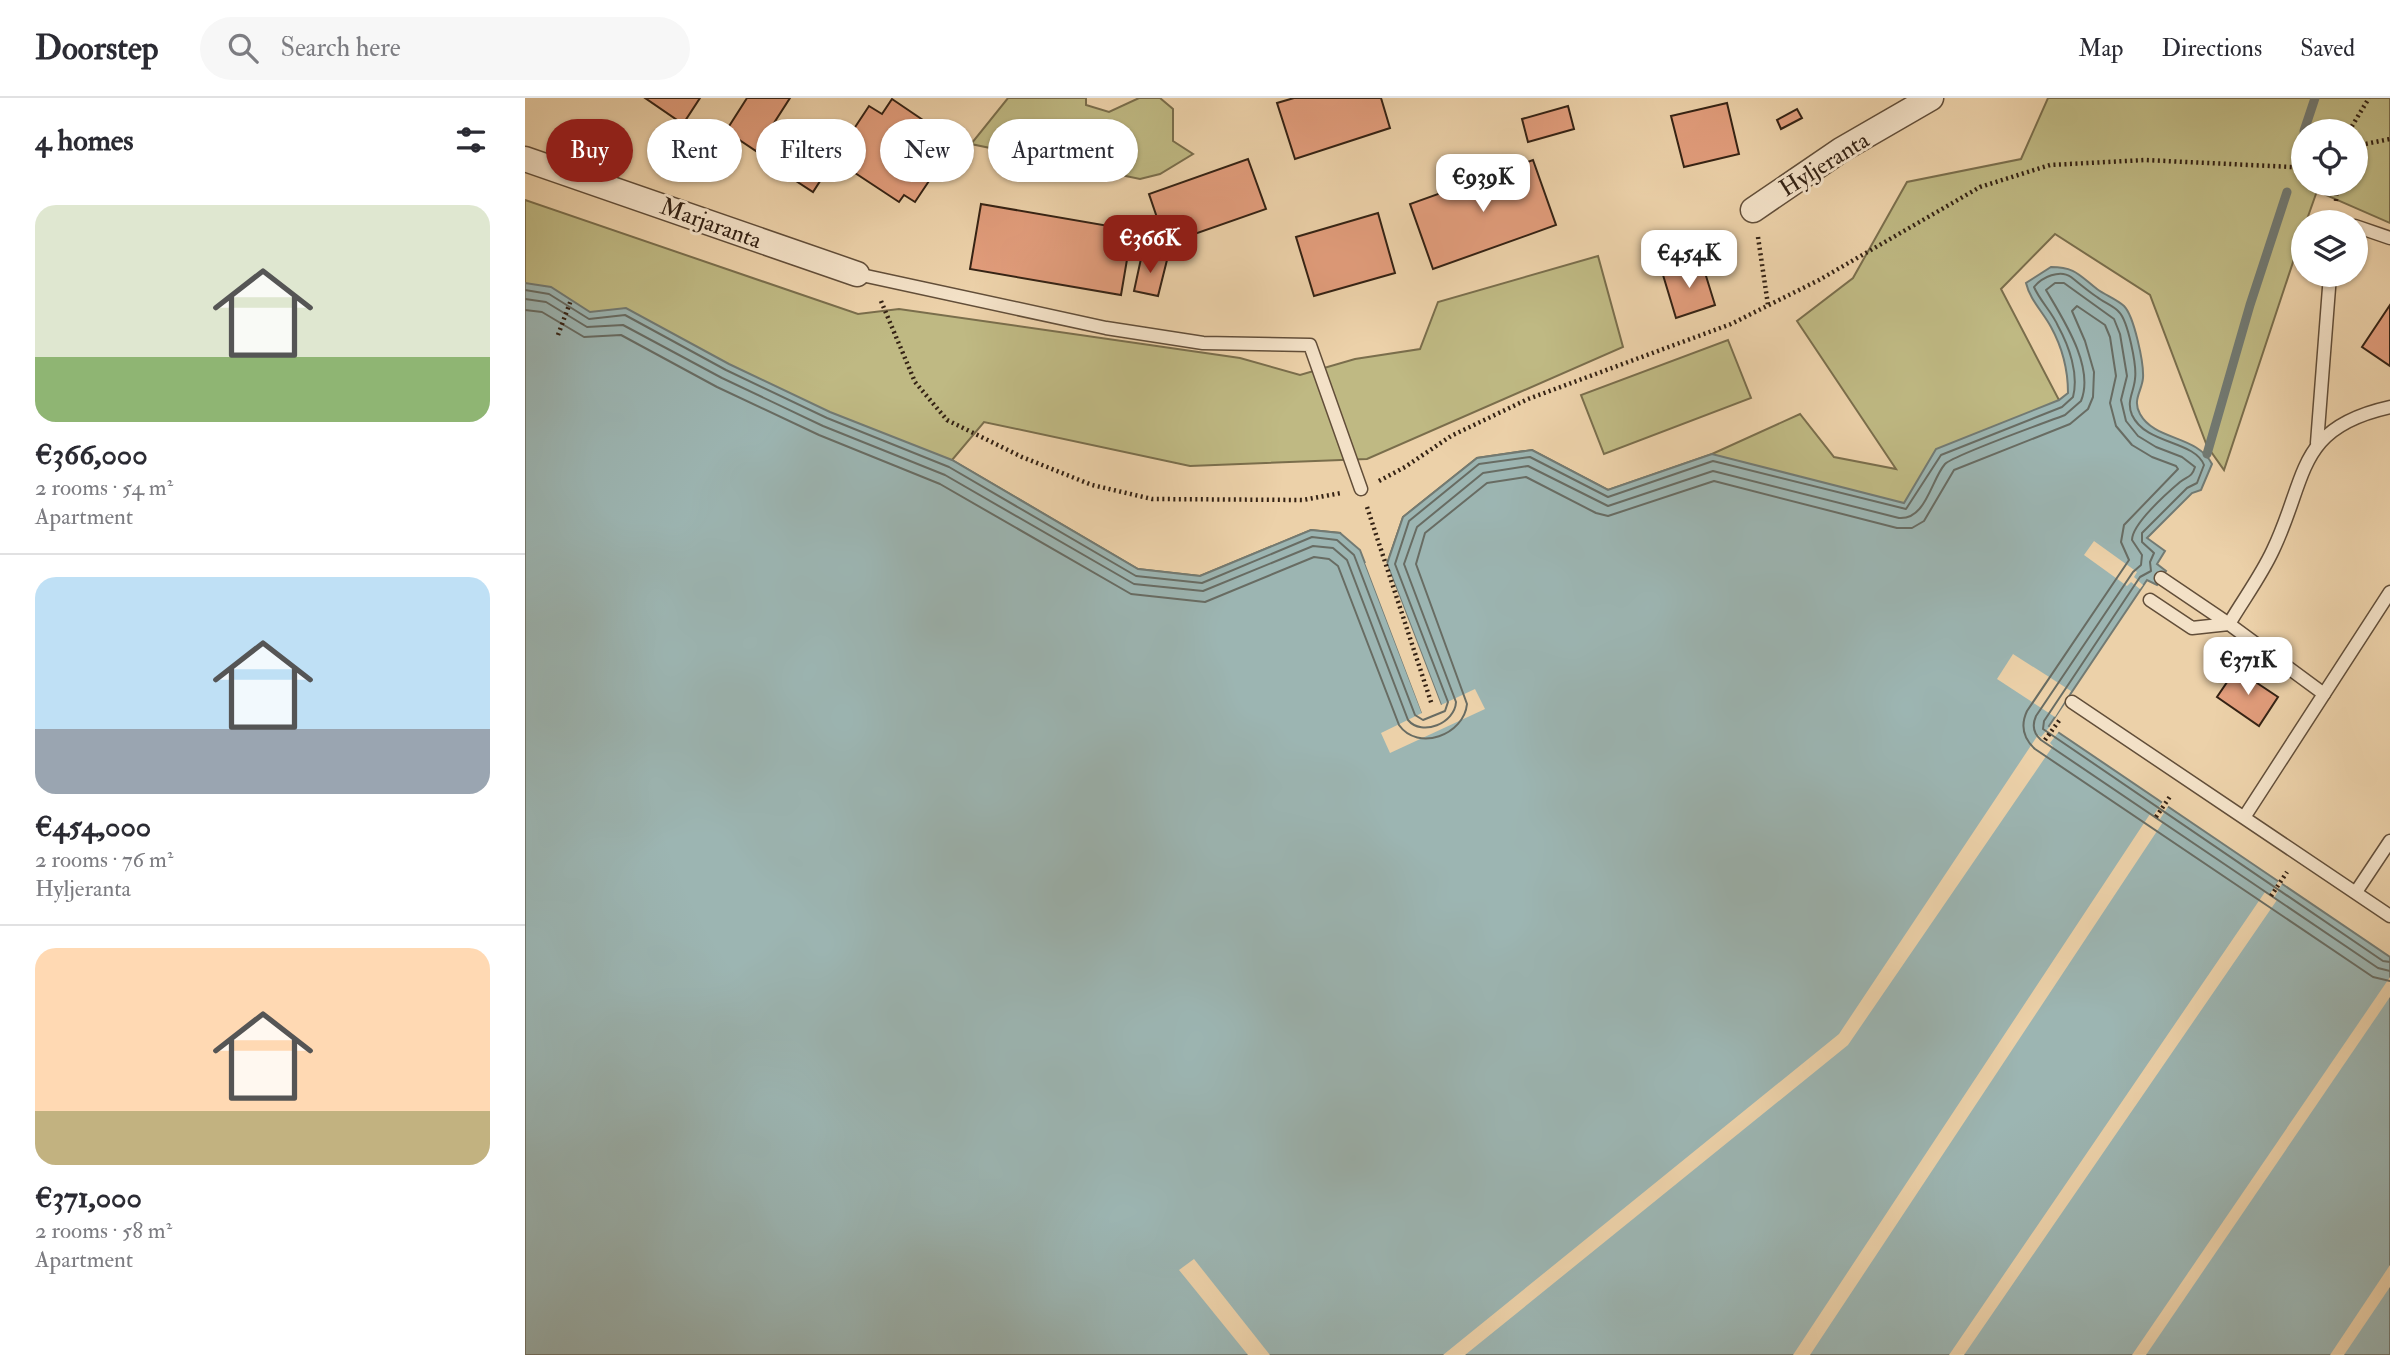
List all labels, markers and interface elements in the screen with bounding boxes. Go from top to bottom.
search box [200,17,690,80]
text: Doorstep [35,28,158,69]
icon: search [224,29,262,67]
text: Search here [280,32,401,64]
text: Map [2078,33,2123,64]
text: Directions [2161,33,2262,64]
text: Saved [2300,33,2355,64]
chip: Buy [546,119,633,182]
chip: Rent [647,119,742,182]
chip: Filters [756,119,866,182]
chip: New [880,119,974,182]
chip: Apartment [988,119,1138,182]
map controls [2291,119,2368,287]
button: locate [2291,119,2368,196]
icon: filters [452,121,490,159]
text: 4 homes [35,122,134,159]
street label: Hyljeranta [1774,124,1876,204]
pin: €939K [1434,155,1532,214]
text: €939K [1452,162,1514,191]
street label: Marjaranta [656,191,767,257]
button: layers [2291,210,2368,287]
pin: €366K [1101,216,1199,275]
text: €366K [1119,223,1181,252]
pin: €454K [1640,230,1738,290]
text: €454K [1657,238,1721,267]
icon: home [200,250,326,376]
text: €366,000 [35,436,148,473]
text: 2 rooms · 54 m² [35,473,173,502]
text: Apartment [35,502,133,531]
icon: home [200,622,326,748]
pin: €371K [2199,638,2297,697]
text: €371K [2219,645,2277,674]
text: €454,000 [35,808,151,845]
text: 2 rooms · 76 m² [35,845,173,874]
text: Hyljeranta [35,874,131,903]
icon: home [200,993,326,1119]
text: €371,000 [35,1179,142,1216]
text: 2 rooms · 58 m² [35,1216,172,1245]
text: Apartment [35,1245,133,1274]

